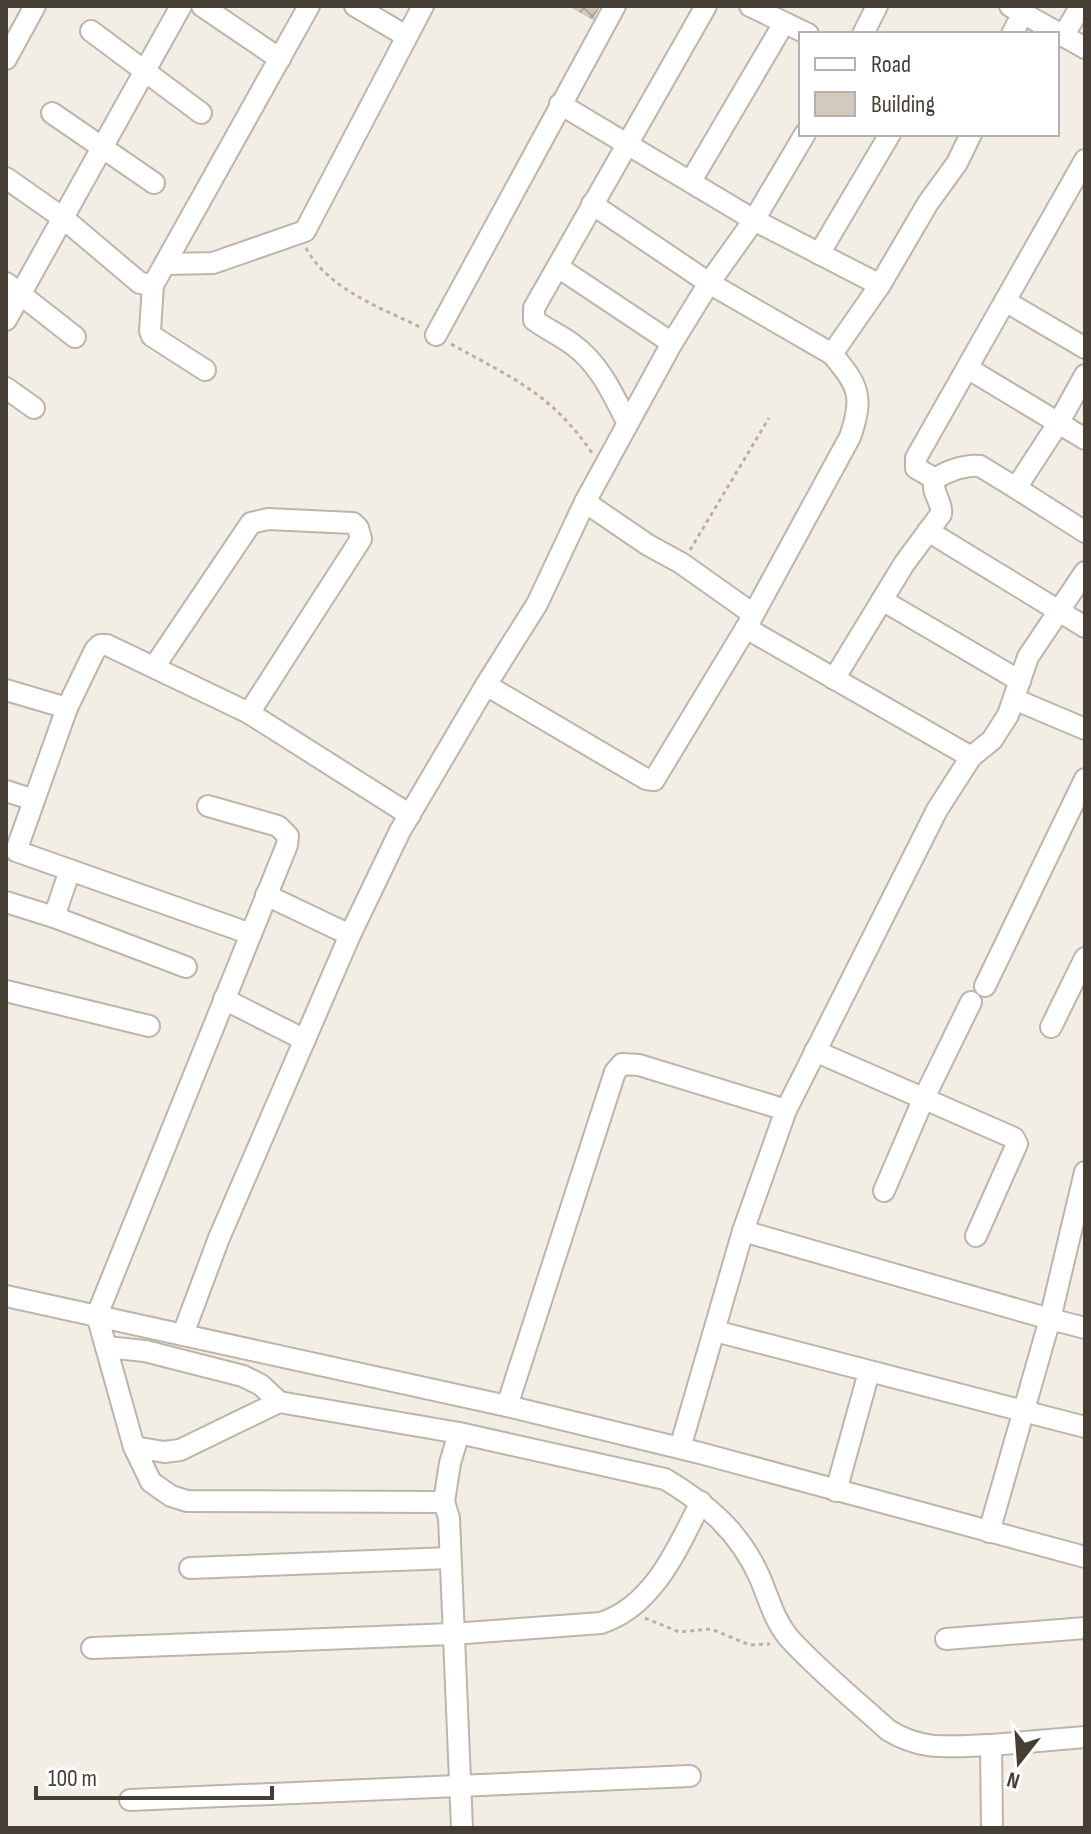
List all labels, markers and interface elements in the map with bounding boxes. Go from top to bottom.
legend [799,32,1059,136]
text: Road [871,50,911,79]
text: Building [871,90,935,119]
north arrow [979,1722,1059,1802]
scale bar [36,1750,272,1800]
text: 100 m [48,1764,97,1793]
text: N [1004,1765,1023,1794]

